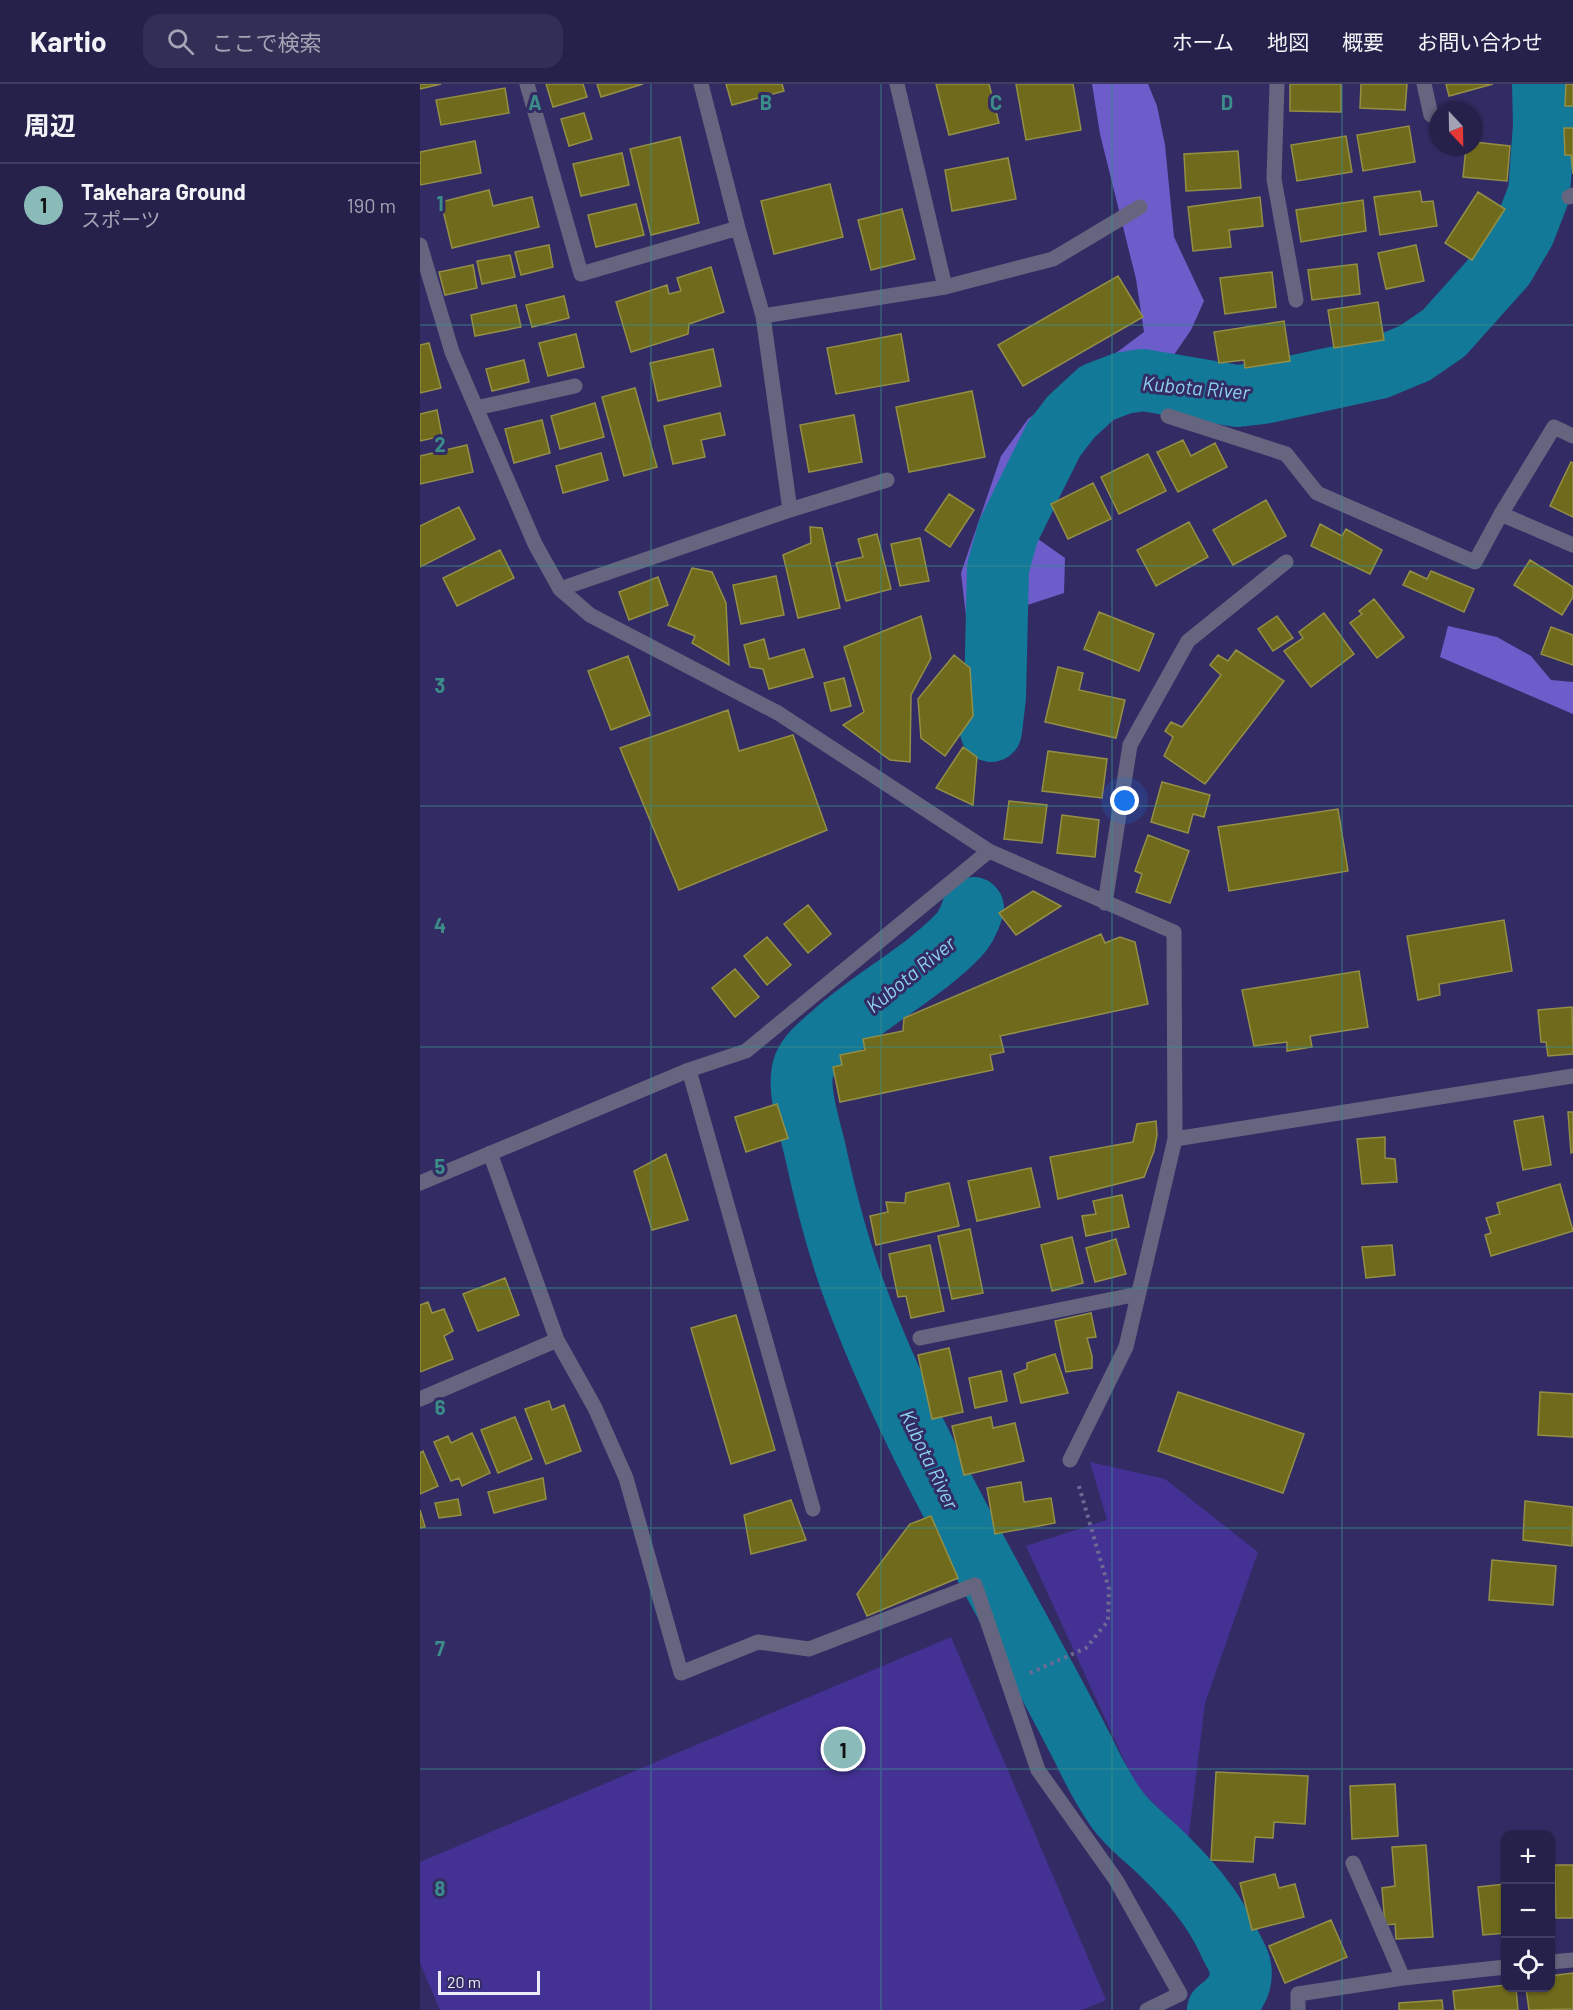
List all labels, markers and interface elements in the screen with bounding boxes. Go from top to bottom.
search box [143,14,563,68]
text: Kartio [30,24,107,58]
icon: search [164,25,197,58]
text: ここで検索 [212,29,322,55]
text: ホーム [1172,29,1234,54]
text: 地図 [1267,29,1309,54]
text: 概要 [1342,29,1384,54]
text: お問い合わせ [1417,29,1543,54]
text: A [528,90,542,114]
text: B [760,90,772,114]
text: C [990,90,1002,114]
text: D [1221,90,1233,114]
north arrow [1429,102,1483,156]
text: 周辺 [24,109,76,140]
text: Takehara Ground [81,178,246,204]
text: 1 [436,191,444,215]
text: 1 [40,193,47,217]
text: 190 m [347,193,396,217]
text: スポーツ [81,207,161,231]
water label: Kubota River [1141,370,1252,404]
text: 2 [434,432,446,456]
text: 3 [435,673,445,697]
your location [1110,786,1139,815]
text: 4 [434,913,446,937]
water label: Kubota River [861,930,960,1017]
text: 5 [435,1154,446,1178]
text: 6 [435,1395,446,1419]
water label: Kubota River [896,1405,965,1513]
text: 7 [435,1636,445,1660]
pin: 1 [824,1726,862,1772]
map controls [1501,1830,1555,1992]
button: + [1501,1830,1555,1884]
text: 8 [435,1876,446,1900]
button: − [1501,1884,1555,1938]
button: locate [1501,1938,1555,1992]
scale bar [438,1968,540,1996]
text: 20 m [447,1972,481,1991]

